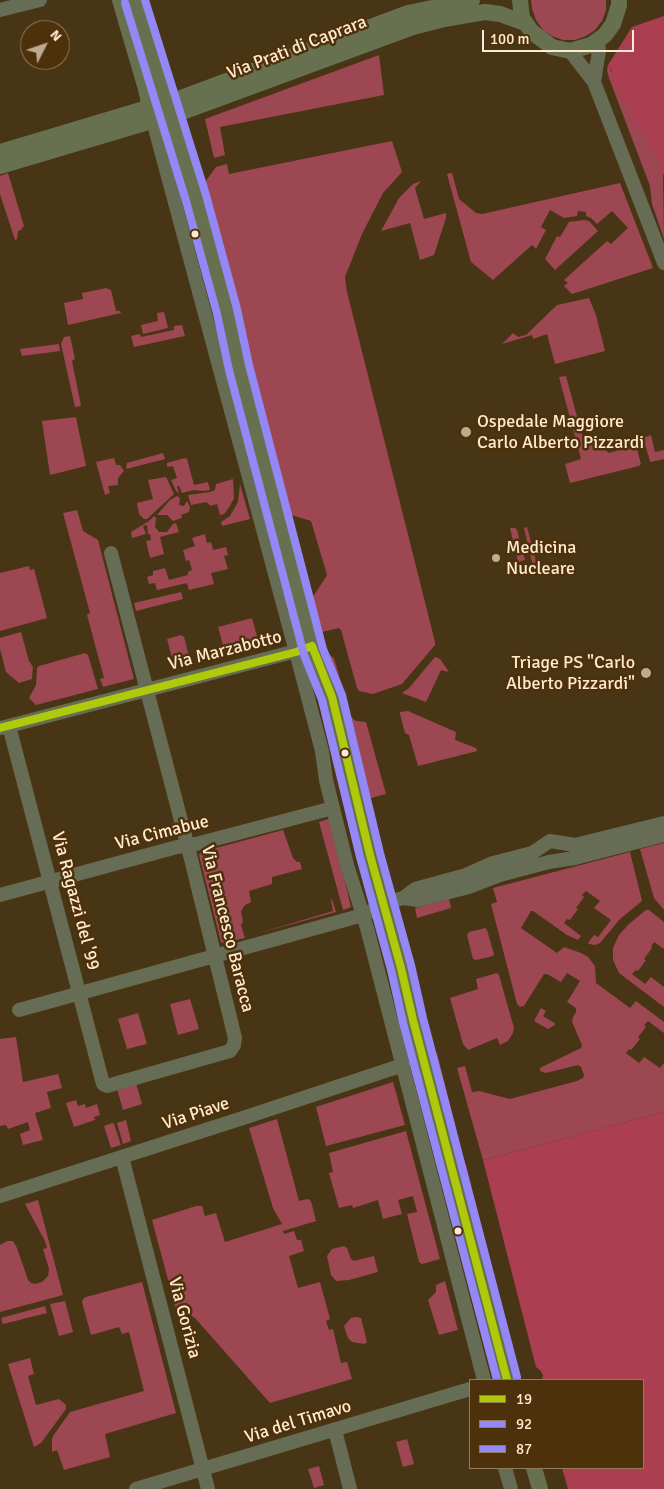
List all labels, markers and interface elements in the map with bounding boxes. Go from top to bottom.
street label: Via Prati di Caprara [224,11,370,85]
north arrow [20,20,70,70]
scale bar [484,20,636,52]
text: N [46,26,66,45]
text: 100 m [490,30,530,48]
unlabelled marker [190,229,200,239]
place label: Ospedale Maggiore Carlo Alberto Pizzardi [477,411,644,454]
marker: Ospedale Maggiore Carlo Alberto Pizzardi [459,425,473,439]
place label: Medicina Nucleare [506,537,576,580]
marker: Medicina Nucleare [490,552,502,564]
street label: Via Marzabotto [166,626,284,676]
place label: Triage PS "Carlo Alberto Pizzardi" [506,652,635,694]
marker: Triage PS "Carlo Alberto Pizzardi" [639,666,653,680]
unlabelled marker [340,748,350,758]
street label: Via Cimabue [113,811,211,855]
street label: Via Ragazzi del '99 [46,829,104,973]
street label: Via Francesco Baracca [196,843,258,1015]
street label: Via Piave [160,1093,232,1135]
unlabelled marker [453,1226,463,1236]
street label: Via Gorizia [163,1275,205,1361]
legend [469,1379,644,1469]
text: 19 [516,1390,532,1408]
street label: Via del Timavo [242,1396,354,1448]
text: 92 [516,1415,532,1433]
text: 87 [516,1440,532,1458]

